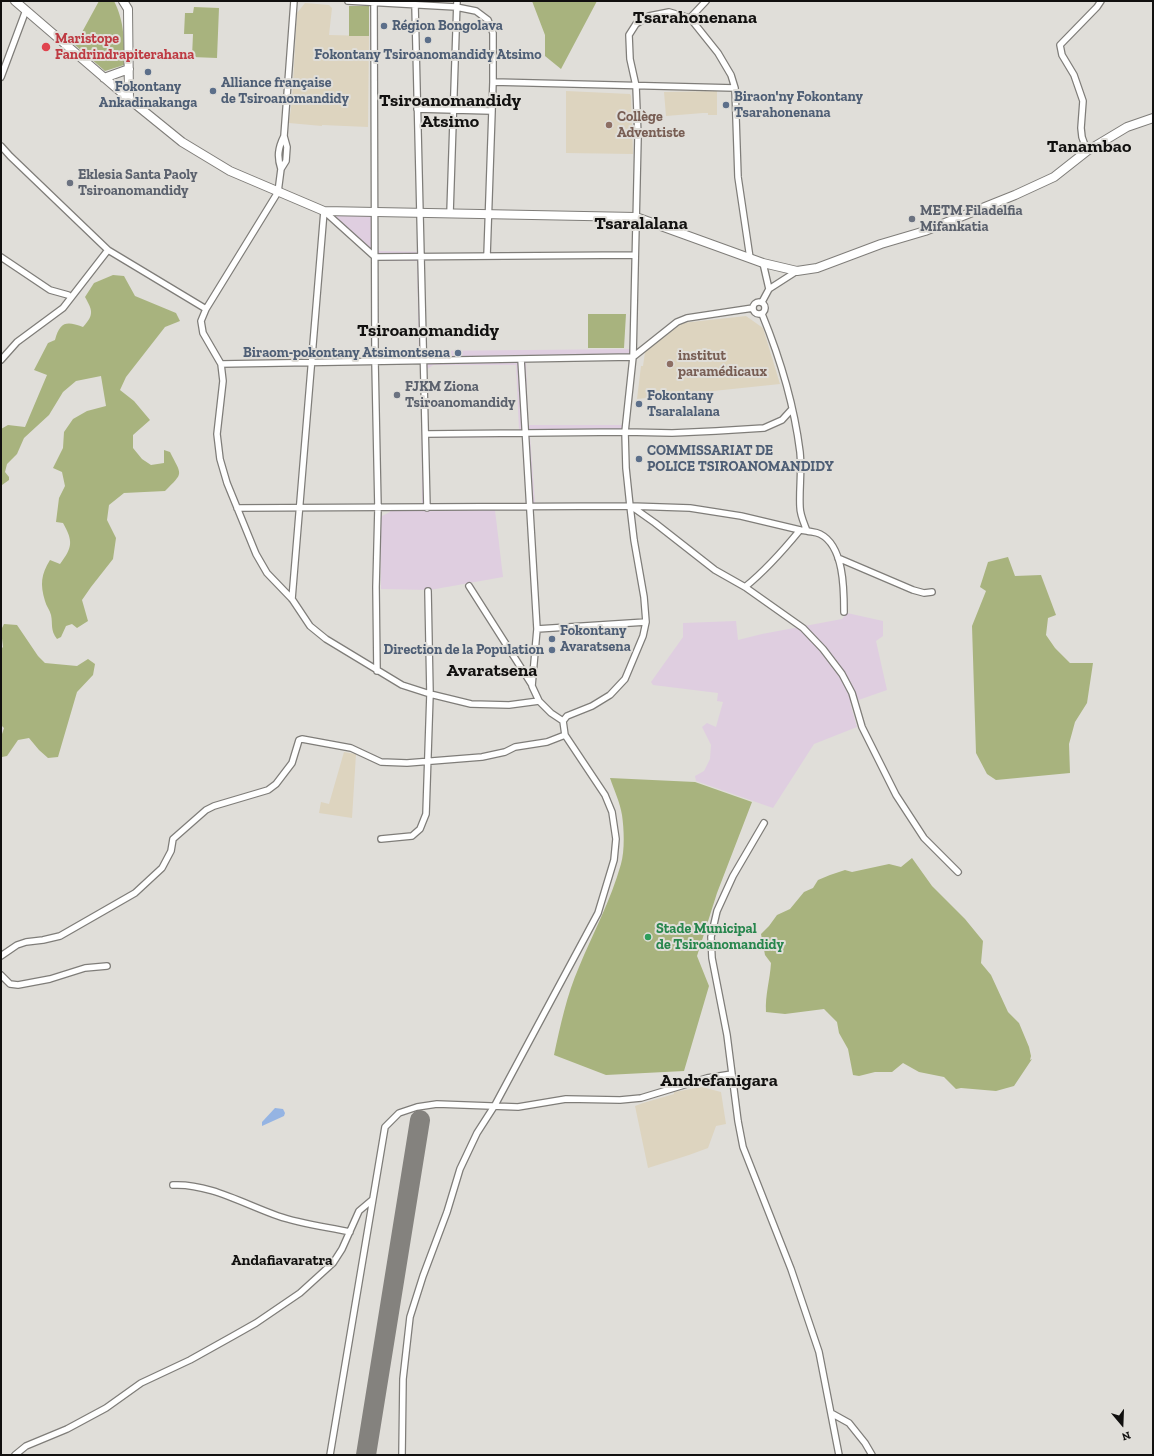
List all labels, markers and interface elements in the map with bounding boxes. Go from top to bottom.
district label: Tsarahonenana [633,7,757,29]
place label: Région Bongolava [392,18,503,34]
marker: Région Bongolava [379,21,389,31]
place label: Maristope Fandrindrapiterahana [55,31,194,64]
marker: Fokontany Tsiroanomandidy Atsimo [423,35,433,45]
marker: Maristope Fandrindrapiterahana [40,41,52,53]
place label: Fokontany Tsiroanomandidy Atsimo [314,47,542,63]
marker: Fokontany Ankadinakanga [143,67,153,77]
place label: Alliance française de Tsiroanomandidy [221,75,349,108]
place label: Fokontany Ankadinakanga [99,79,197,112]
marker: Alliance française de Tsiroanomandidy [208,86,218,96]
place label: Biraon'ny Fokontany Tsarahonenana [734,89,863,122]
district label: Tsiroanomandidy Atsimo [379,90,521,132]
marker: Biraon'ny Fokontany Tsarahonenana [721,100,731,110]
place label: Collège Adventiste [617,109,685,142]
marker: Collège Adventiste [604,120,614,130]
district label: Tanambao [1047,136,1131,158]
place label: Eklesia Santa Paoly Tsiroanomandidy [78,167,197,200]
marker: Eklesia Santa Paoly Tsiroanomandidy [65,178,75,188]
place label: METM Filadelfia Mifankatia [920,203,1023,236]
district label: Tsaralalana [594,213,688,235]
marker: METM Filadelfia Mifankatia [907,214,917,224]
district label: Tsiroanomandidy [357,320,499,342]
place label: Biraom-pokontany Atsimontsena [243,345,450,361]
marker: Biraom-pokontany Atsimontsena [453,348,463,358]
place label: institut paramédicaux [678,348,767,380]
marker: institut paramédicaux [665,359,675,369]
place label: FJKM Ziona Tsiroanomandidy [405,379,515,412]
place label: Fokontany Tsaralalana [647,388,720,420]
marker: FJKM Ziona Tsiroanomandidy [392,390,402,400]
marker: Fokontany Tsaralalana [634,399,644,409]
place label: COMMISSARIAT DE POLICE TSIROANOMANDIDY [647,443,834,476]
marker: COMMISSARIAT DE POLICE TSIROANOMANDIDY [634,454,644,464]
place label: Fokontany Avaratsena [560,623,631,656]
marker: Fokontany Avaratsena [547,634,557,644]
place label: Direction de la Population [383,642,544,658]
marker: Direction de la Population [547,645,557,655]
district label: Avaratsena [447,660,537,682]
place label: Stade Municipal de Tsiroanomandidy [656,921,784,954]
marker: Stade Municipal de Tsiroanomandidy [643,932,653,942]
district label: Andrefanigara [660,1070,778,1092]
district label: Andafiavaratra [231,1252,333,1270]
north arrow [1102,1404,1142,1444]
text: N [1120,1428,1132,1443]

